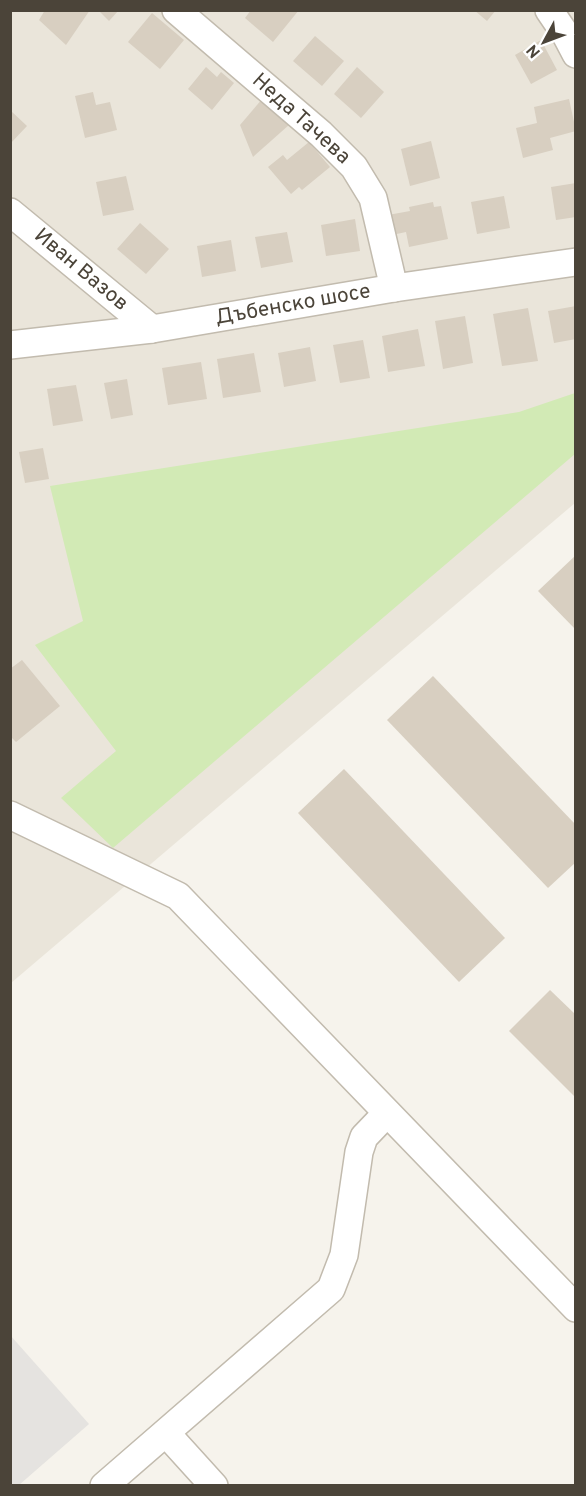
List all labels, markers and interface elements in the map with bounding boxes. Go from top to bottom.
north arrow [514,12,574,72]
text: N [523,40,546,61]
street label: Неда Тачева [246,68,356,170]
street label: Иван Вазов [28,223,134,317]
street label: Дъбенско шосе [213,278,373,332]

